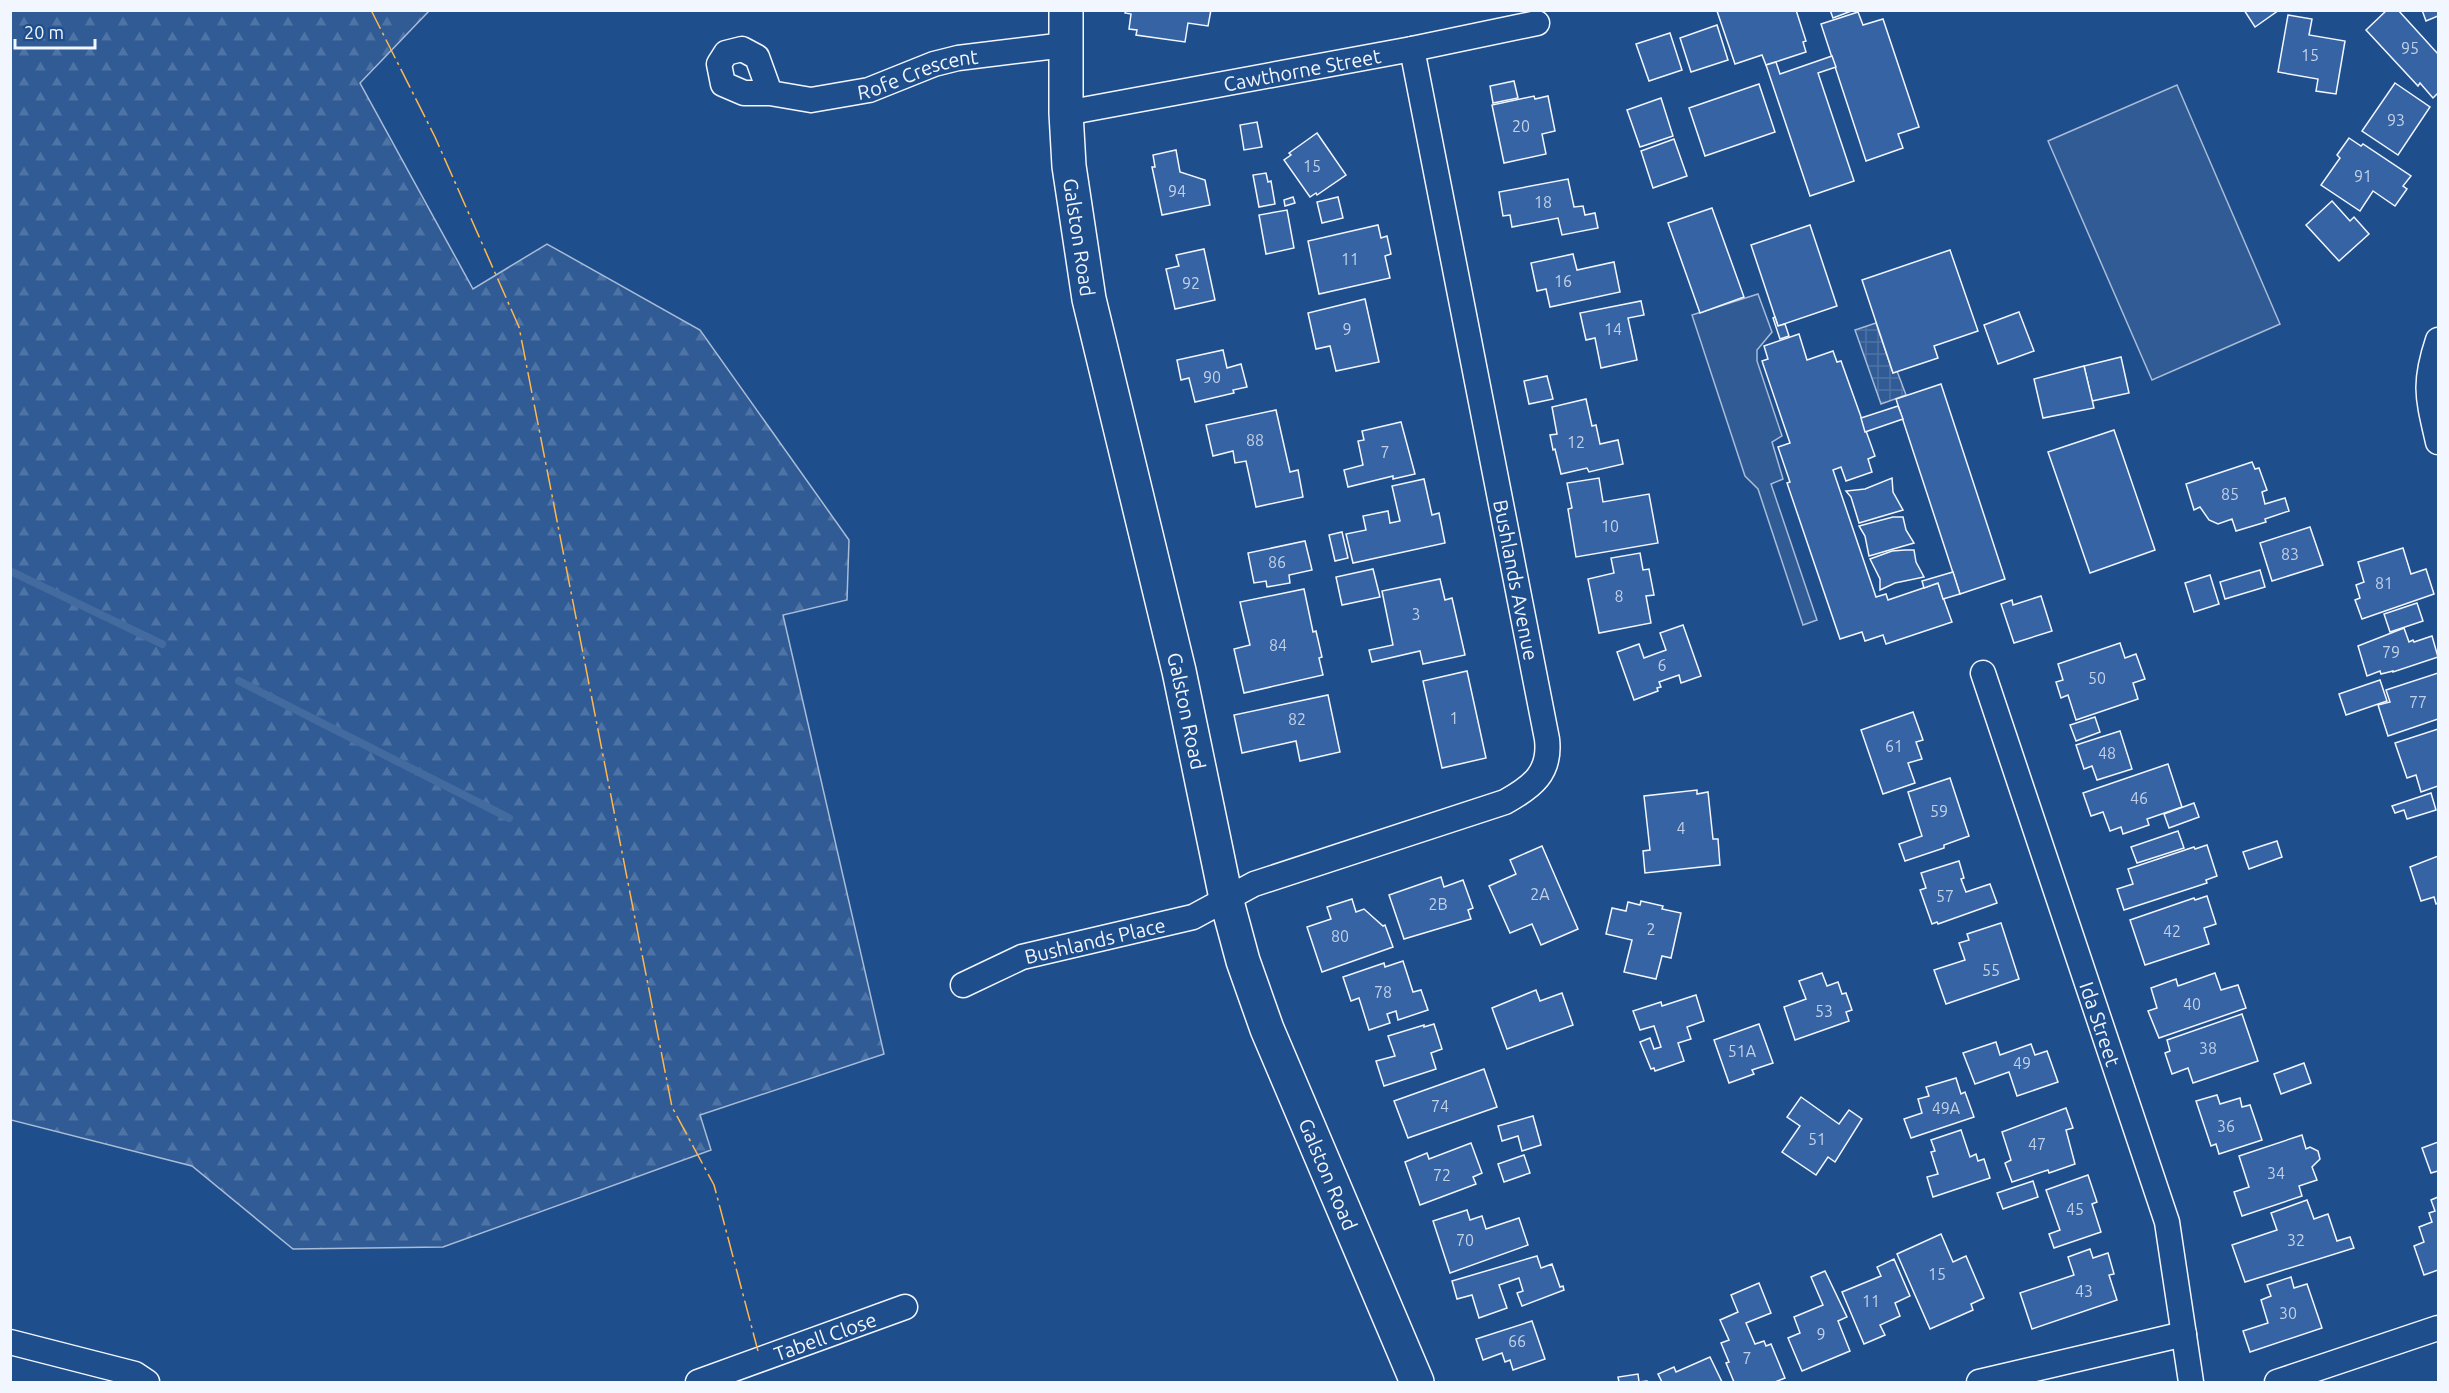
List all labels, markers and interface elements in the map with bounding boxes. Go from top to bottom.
scale bar [15,12,94,50]
text: 20 m [24,22,64,42]
house number: 95 [2401,39,2419,57]
street label: Cawthorne Street [1221,43,1383,95]
street label: Rofe Crescent [855,44,979,103]
house number: 15 [2301,46,2319,64]
house number: 93 [2387,111,2405,129]
house number: 20 [1512,117,1530,135]
house number: 15 [1303,157,1321,175]
house number: 91 [2354,167,2372,185]
street label: Galston Road [1059,176,1100,298]
house number: 94 [1168,182,1186,200]
house number: 18 [1534,193,1552,211]
house number: 11 [1341,250,1359,268]
house number: 16 [1554,272,1572,290]
house number: 92 [1182,274,1200,292]
house number: 9 [1342,320,1352,338]
house number: 14 [1604,320,1622,338]
house number: 90 [1203,368,1221,386]
house number: 88 [1246,431,1264,449]
house number: 12 [1567,433,1585,451]
house number: 7 [1380,443,1390,461]
house number: 85 [2221,485,2239,503]
street label: Bushlands Avenue [1489,498,1543,662]
house number: 10 [1601,517,1619,535]
house number: 83 [2281,545,2299,563]
house number: 86 [1268,553,1286,571]
house number: 81 [2375,574,2393,592]
house number: 8 [1614,587,1624,605]
house number: 3 [1411,605,1421,623]
house number: 84 [1269,636,1287,654]
house number: 79 [2382,643,2400,661]
street label: Galston Road [1163,650,1211,772]
house number: 6 [1657,656,1667,674]
house number: 50 [2088,669,2106,687]
house number: 77 [2409,693,2427,711]
house number: 1 [1449,709,1459,727]
house number: 82 [1288,710,1306,728]
house number: 61 [1885,737,1903,755]
house number: 48 [2098,744,2116,762]
house number: 46 [2130,789,2148,807]
house number: 59 [1930,802,1948,820]
house number: 4 [1676,819,1686,837]
house number: 2A [1530,885,1550,903]
house number: 57 [1936,887,1954,905]
house number: 2B [1428,895,1448,913]
street label: Bushlands Place [1022,912,1167,968]
house number: 2 [1646,920,1656,938]
house number: 42 [2163,922,2181,940]
house number: 80 [1331,927,1349,945]
house number: 55 [1982,961,2000,979]
street label: Ida Street [2076,979,2125,1069]
house number: 78 [1374,983,1392,1001]
house number: 40 [2183,995,2201,1013]
house number: 53 [1815,1002,1833,1020]
house number: 38 [2199,1039,2217,1057]
house number: 51A [1728,1042,1757,1060]
house number: 49 [2013,1054,2031,1072]
house number: 74 [1431,1097,1449,1115]
house number: 49A [1932,1099,1961,1117]
street label: Galston Road [1295,1115,1362,1233]
house number: 36 [2217,1117,2235,1135]
house number: 51 [1808,1130,1826,1148]
house number: 47 [2028,1135,2046,1153]
house number: 34 [2267,1164,2285,1182]
house number: 72 [1433,1166,1451,1184]
house number: 45 [2066,1200,2084,1218]
house number: 70 [1456,1231,1474,1249]
house number: 32 [2287,1231,2305,1249]
house number: 15 [1928,1265,1946,1283]
house number: 43 [2075,1282,2093,1300]
house number: 11 [1862,1292,1880,1310]
house number: 30 [2279,1304,2297,1322]
street label: Tabell Close [771,1307,879,1365]
house number: 9 [1816,1325,1826,1343]
house number: 66 [1508,1332,1526,1350]
house number: 7 [1742,1349,1752,1367]

